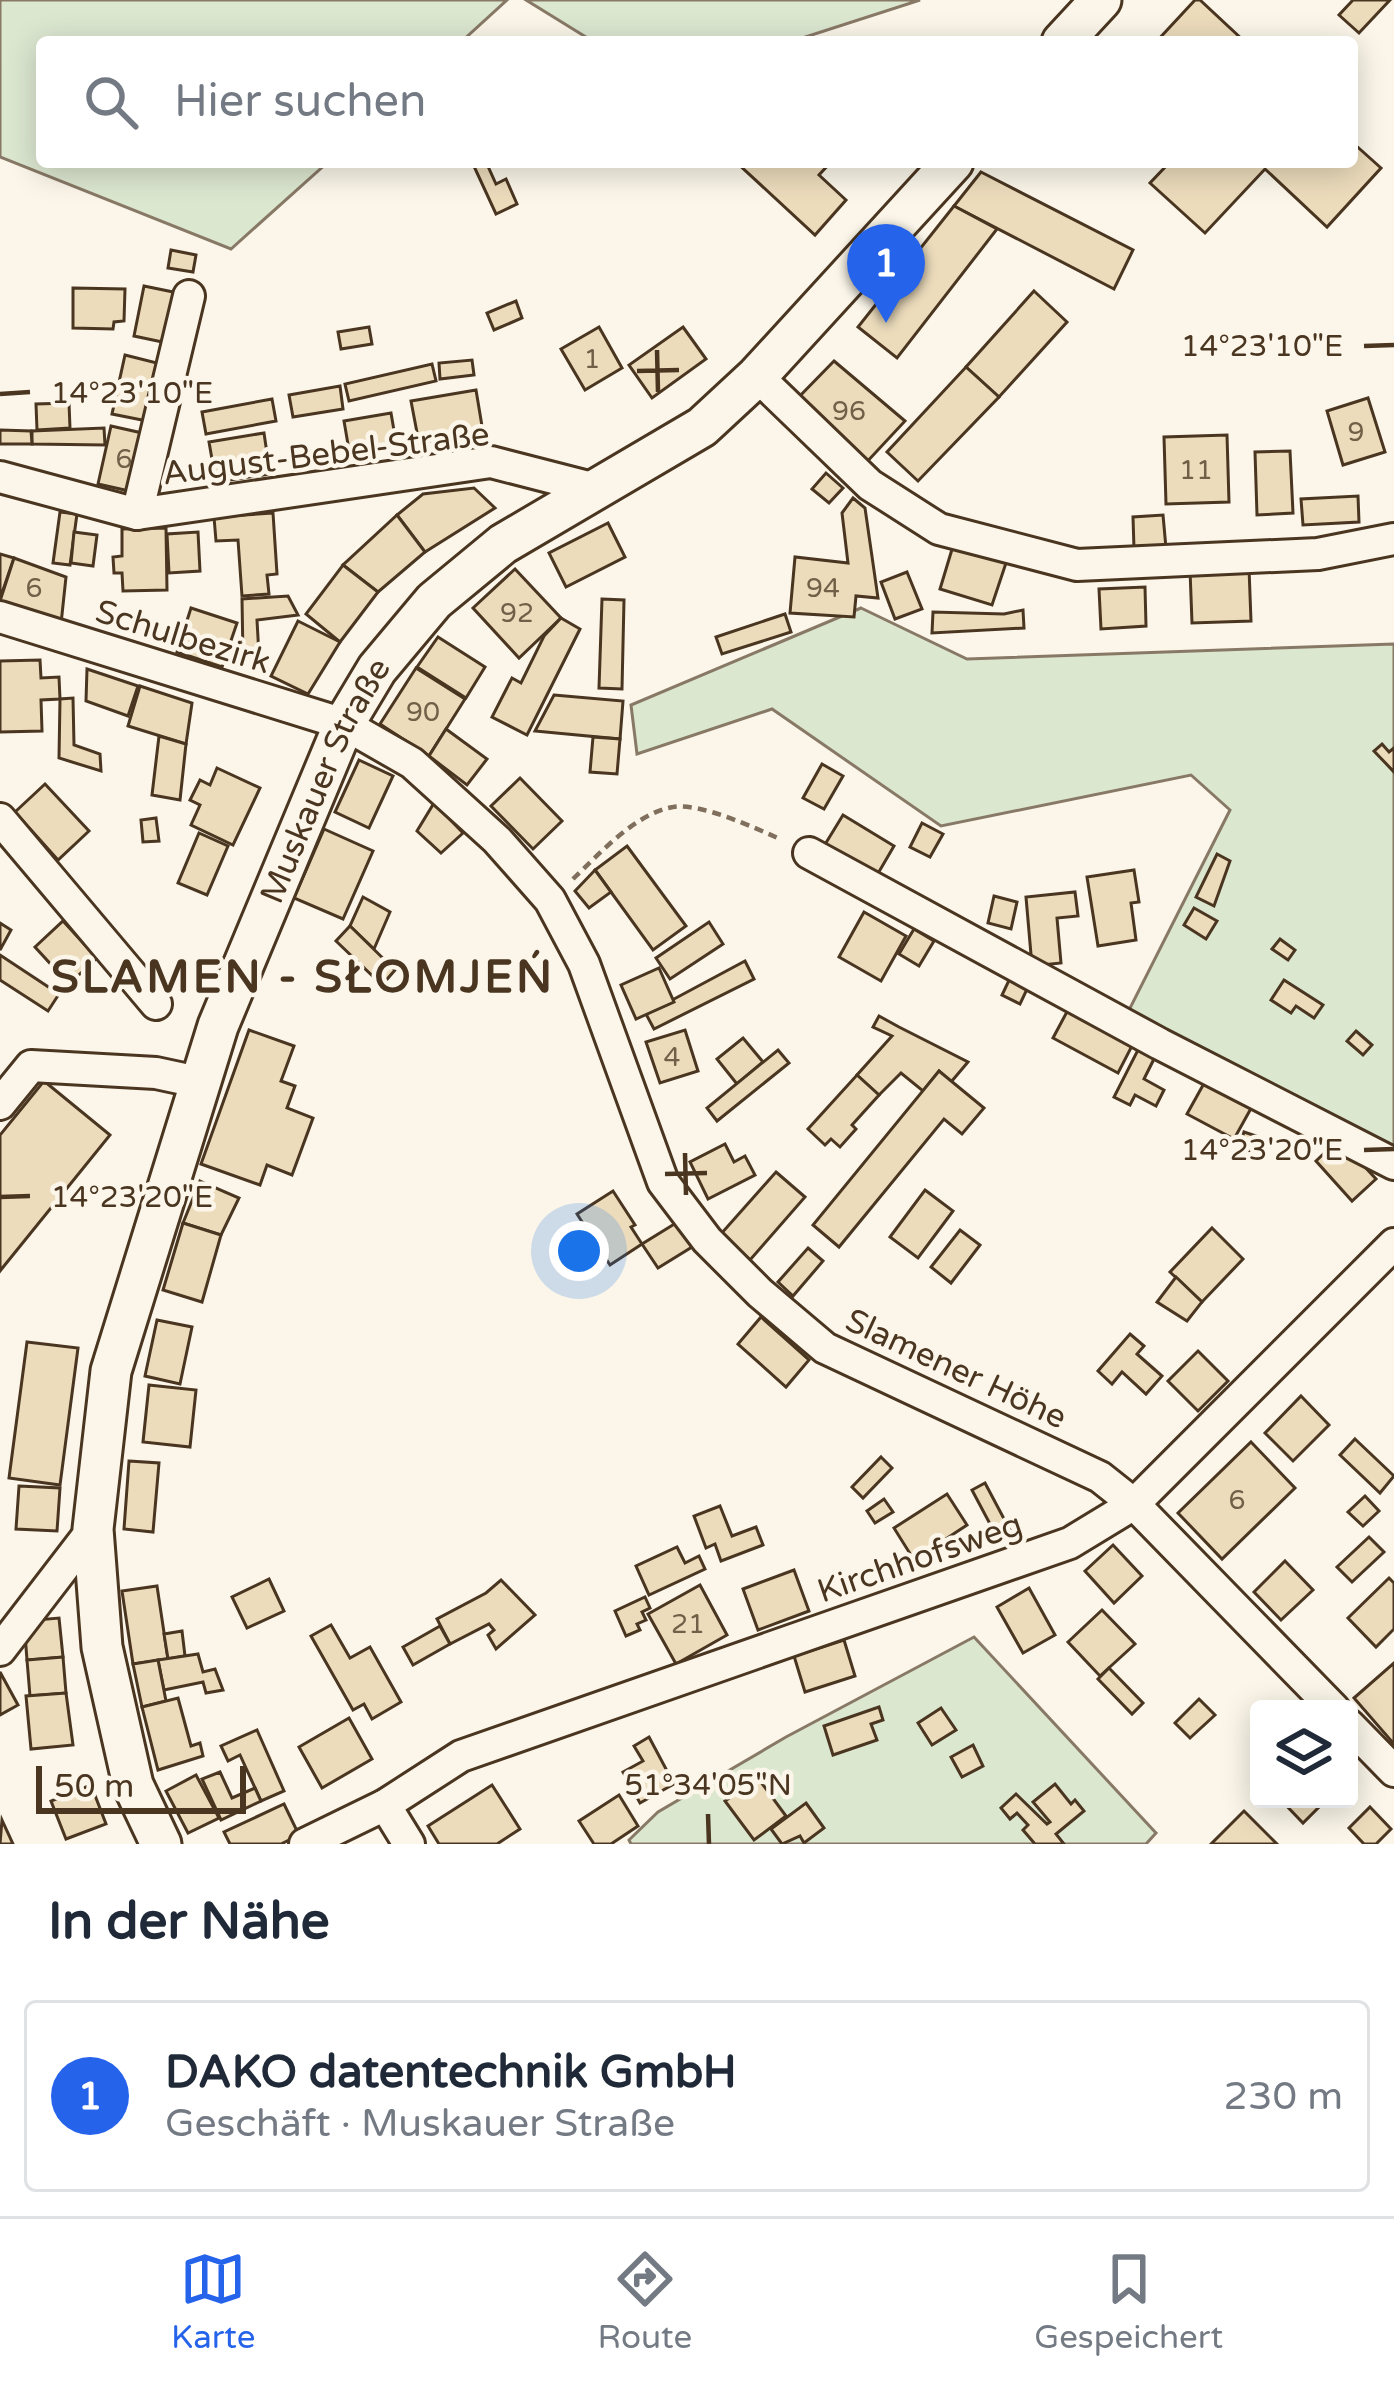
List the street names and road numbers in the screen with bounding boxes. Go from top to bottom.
street label: August-Bebel-Straße [160,415,492,493]
street label: Schulbezirk [91,592,275,682]
street label: Muskauer Straße [252,651,398,909]
street label: Slamener Höhe [839,1301,1073,1437]
street label: Kirchhofsweg [813,1505,1027,1611]

